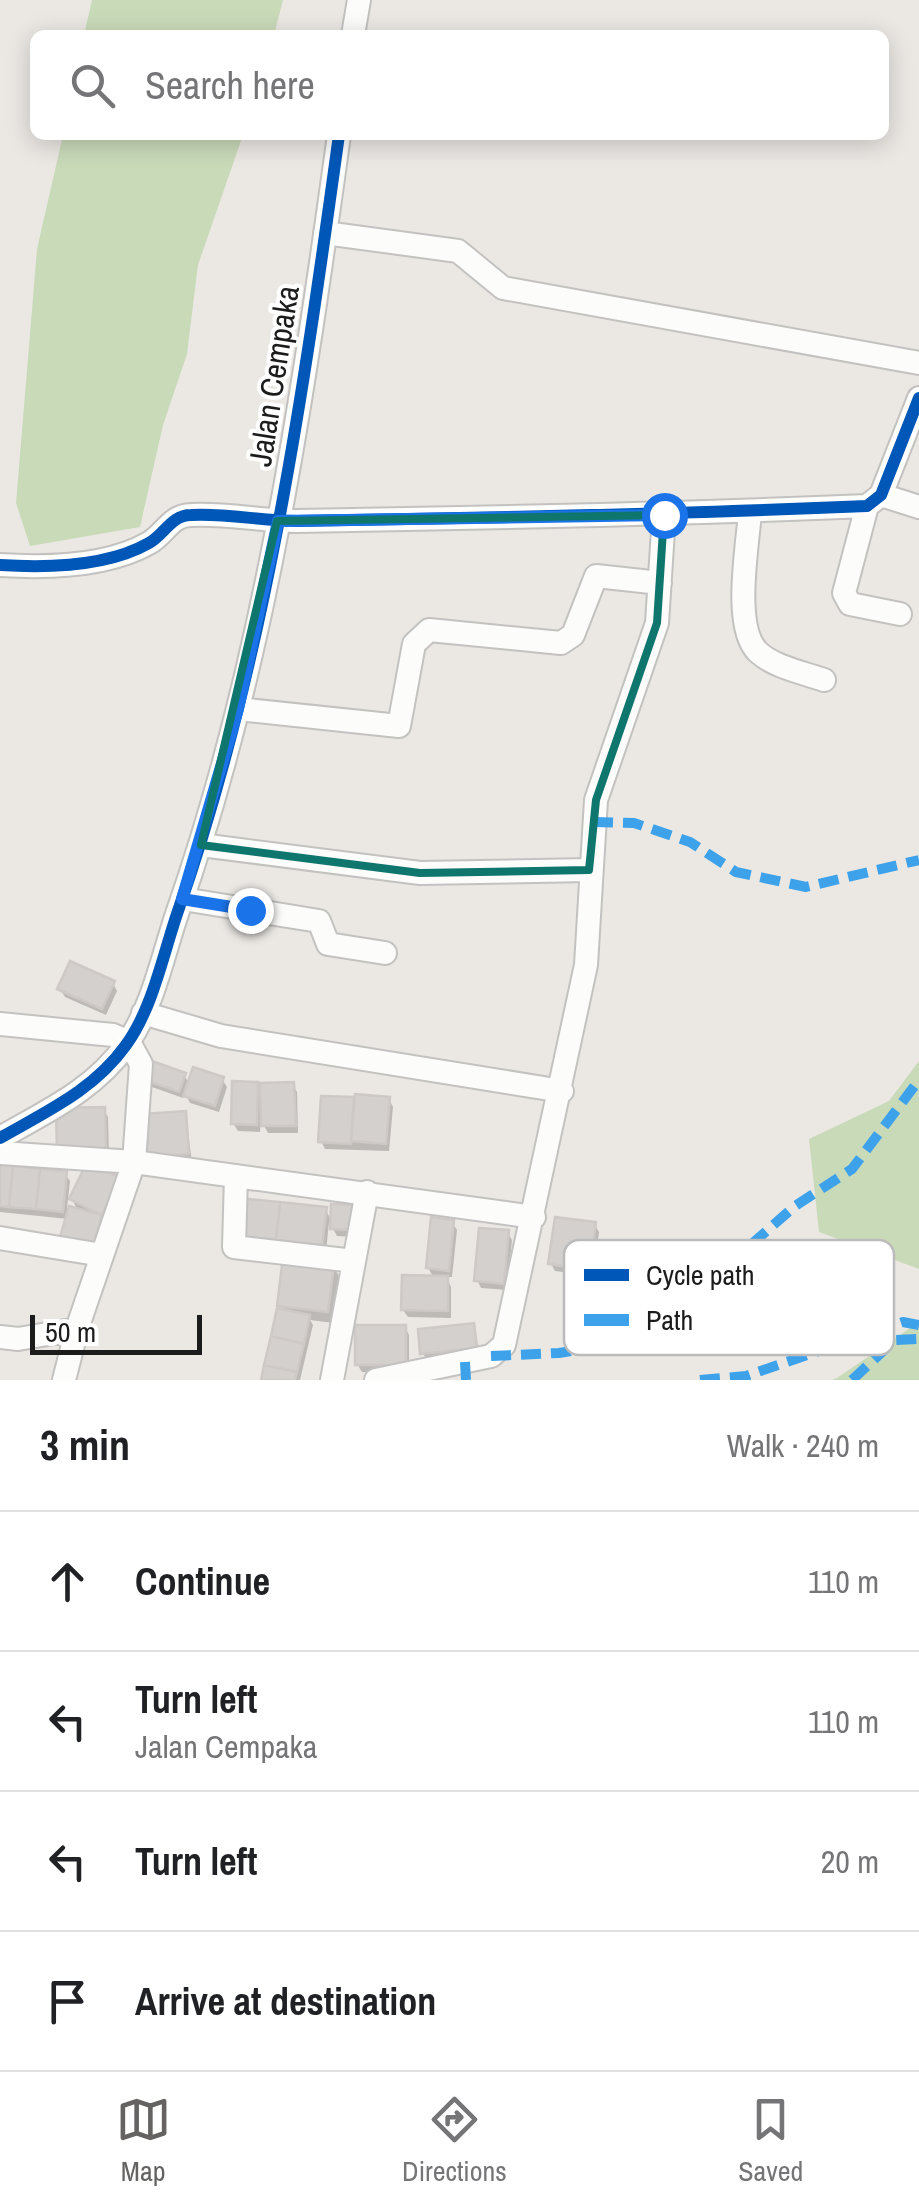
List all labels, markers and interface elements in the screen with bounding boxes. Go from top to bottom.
search box [30,30,889,140]
icon: search [65,58,120,113]
text: Search here [145,60,315,111]
street label: Jalan Cempaka [238,282,309,469]
route start [642,493,688,539]
route end [228,888,274,934]
legend [564,1240,894,1355]
text: Cycle path [646,1256,754,1294]
text: Path [646,1301,693,1339]
scale bar [30,1310,202,1354]
text: 50 m [45,1313,96,1351]
text: 3 min [40,1417,130,1473]
text: Walk · 240 m [727,1424,879,1467]
icon: ahead [40,1554,95,1609]
text: Continue [135,1556,270,1607]
text: 110 m [808,1560,879,1603]
text: Turn left [135,1674,257,1725]
icon: left [40,1694,95,1749]
text: 110 m [808,1700,879,1743]
text: Jalan Cempaka [135,1725,317,1768]
icon: left [40,1834,95,1889]
text: Turn left [135,1836,257,1887]
text: 20 m [821,1840,879,1883]
icon: arrive [40,1974,95,2029]
text: Arrive at destination [135,1976,436,2027]
tab: Map [116,2092,171,2190]
tab: Directions [402,2092,507,2190]
tab: Saved [738,2092,803,2190]

